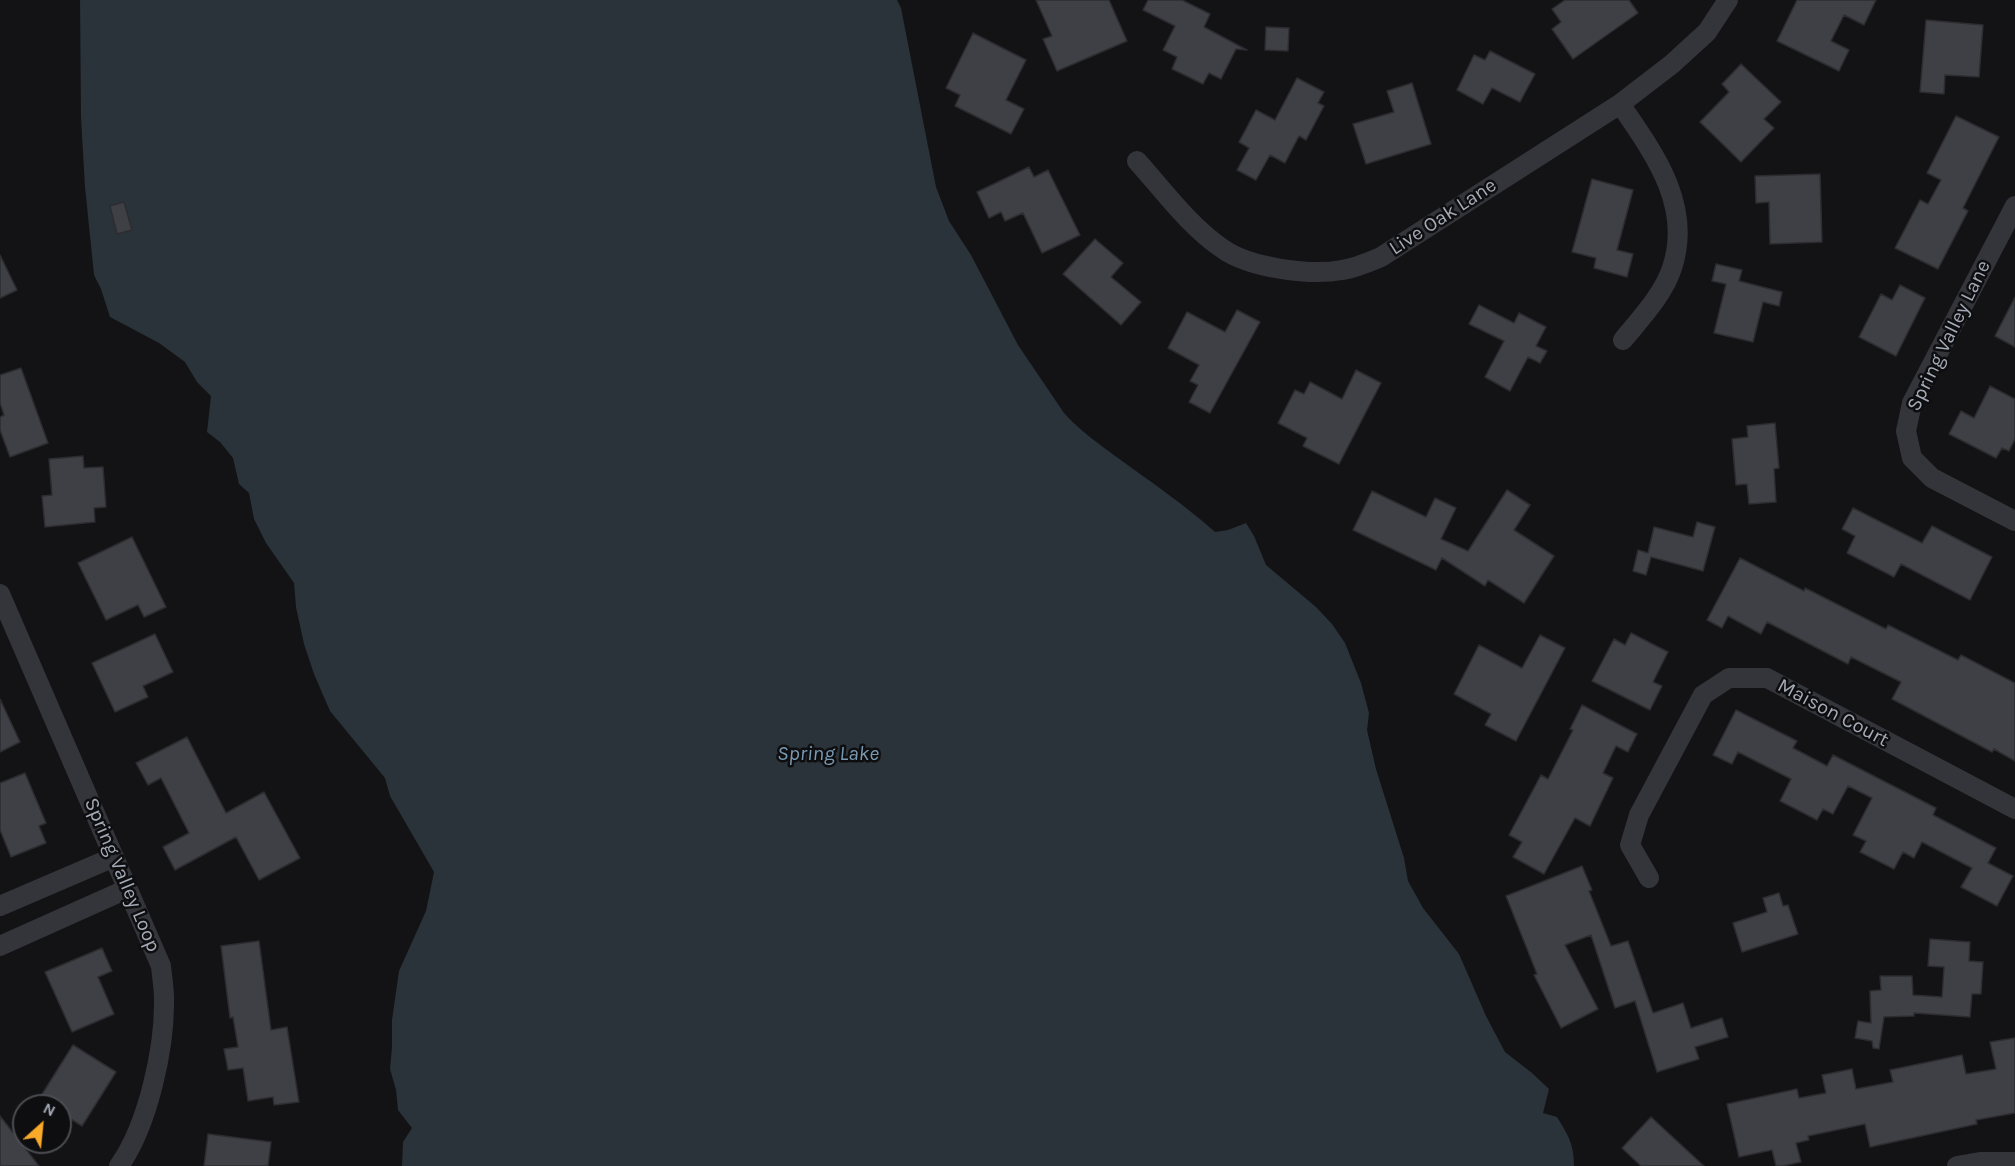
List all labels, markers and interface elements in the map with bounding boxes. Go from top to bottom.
street label: Live Oak Lane [1385,173,1501,261]
street label: Spring Valley Lane [1902,257,1996,415]
street label: Maison Court [1773,674,1893,752]
water label: Spring Lake [777,741,879,767]
street label: Spring Valley Loop [79,794,165,956]
north arrow [12,1094,72,1154]
text: N [40,1098,59,1120]

